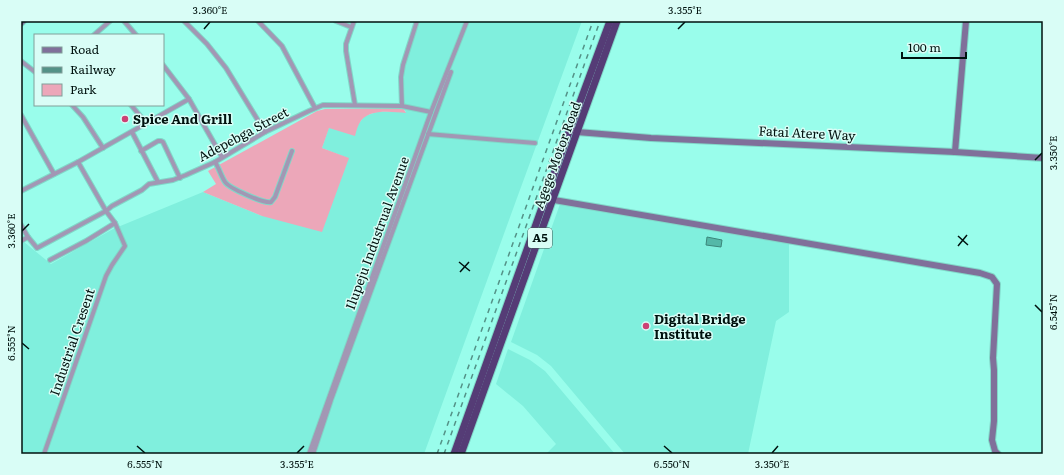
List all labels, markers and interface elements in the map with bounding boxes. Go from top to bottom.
text: 3.360°E [193,2,227,17]
text: 3.355°E [668,2,702,17]
legend [34,34,164,106]
scale bar [902,34,966,60]
text: 100 m [908,38,941,56]
text: Road [70,40,100,58]
text: Railway [70,60,116,78]
text: Park [70,80,97,98]
street label: Agege Motor Road [528,99,585,211]
street label: Adepebga Street [194,101,292,165]
place label: Spice And Grill [133,109,232,128]
marker: Spice And Grill [120,114,130,124]
street label: Fatai Atere Way [758,120,857,145]
text: 3.350°E [1045,136,1060,170]
street label: Ilupeju Industrual Avenue [340,153,413,312]
text: 3.360°E [3,214,18,248]
road number: A5 [528,228,552,248]
street label: Industrial Cresent [44,285,99,398]
text: 6.545°N [1045,294,1060,330]
place label: Digital Bridge Institute [654,309,746,343]
marker: Digital Bridge Institute [641,321,651,331]
text: 6.555°N [3,325,18,361]
text: 6.555°N [127,456,163,471]
text: 3.355°E [280,456,314,471]
text: 6.550°N [654,456,690,471]
text: 3.350°E [755,456,789,471]

